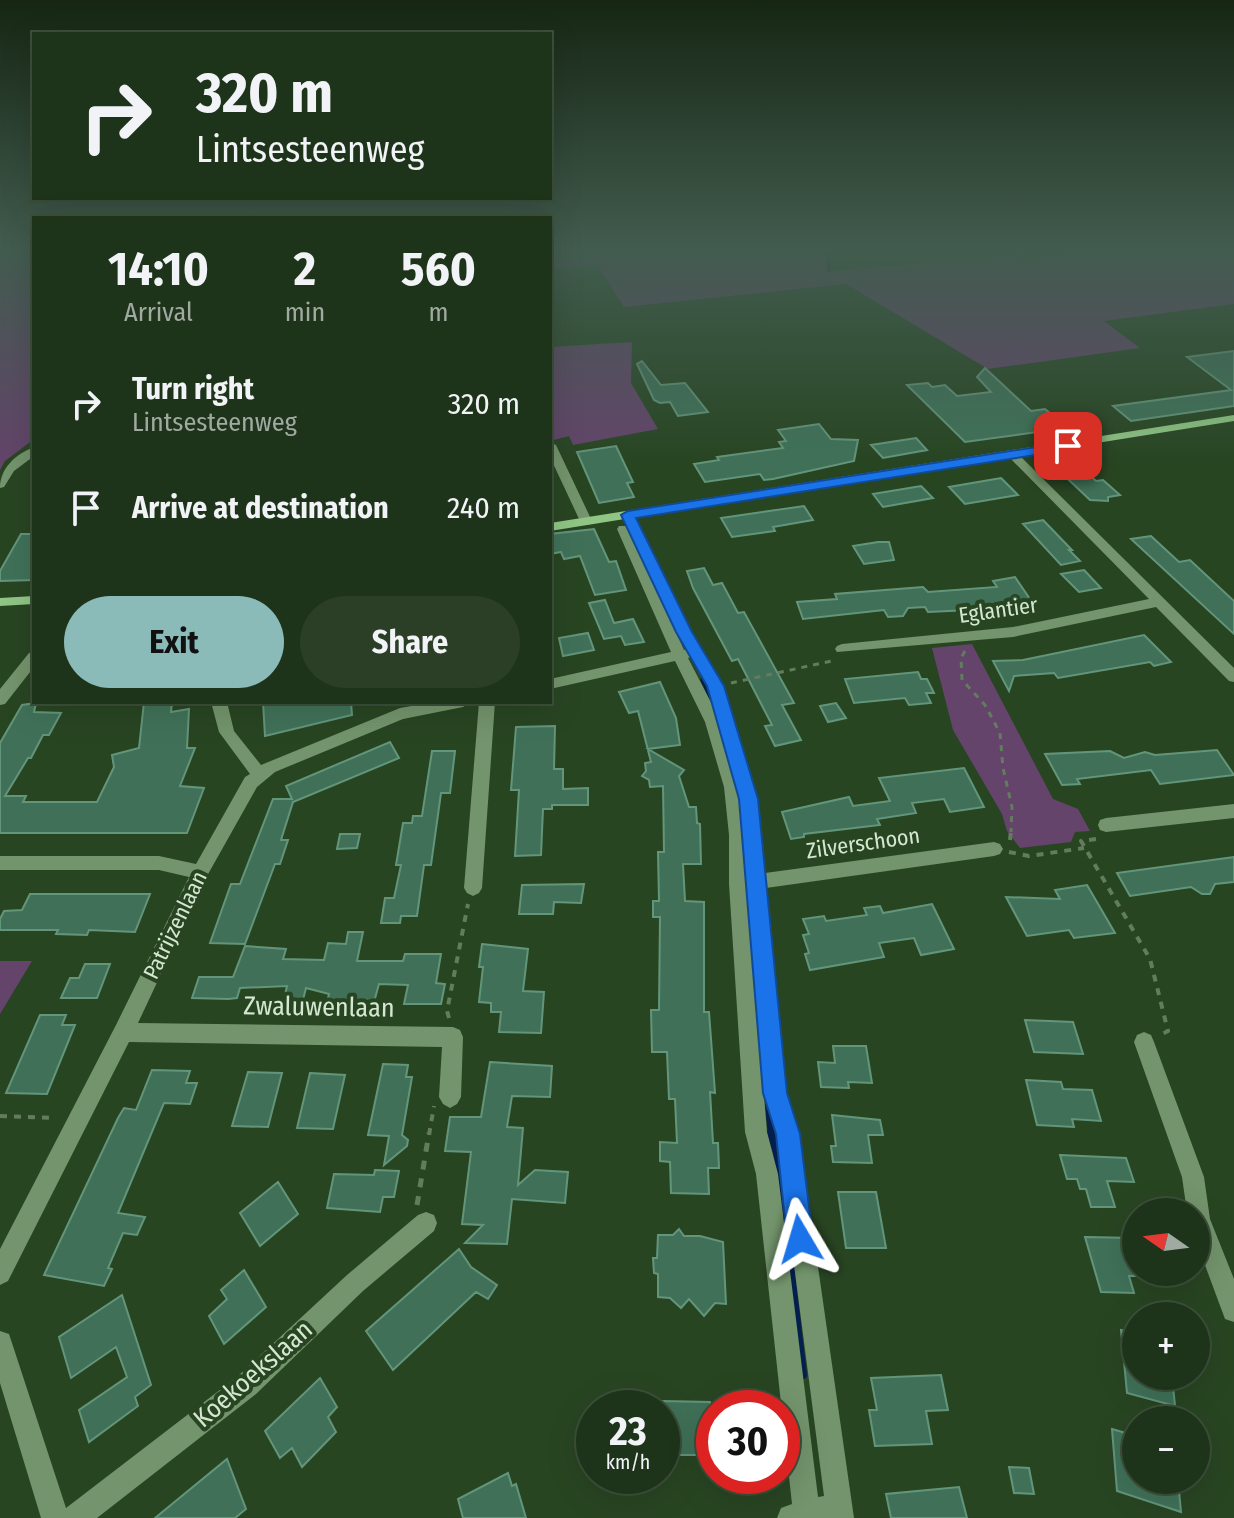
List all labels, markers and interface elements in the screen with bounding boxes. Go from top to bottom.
text: 320 m [196,60,333,127]
icon: right [64,64,168,168]
text: Lintsesteenweg [196,128,424,172]
text: 14:10 [108,240,209,298]
text: 2 [294,240,316,298]
text: 560 [401,240,476,298]
text: Arrival [124,297,193,328]
text: min [285,297,325,328]
text: m [429,297,449,328]
text: Turn right [132,371,254,407]
icon: right [64,382,108,426]
text: 320 m [448,386,520,422]
text: Lintsesteenweg [132,407,297,438]
pin [1034,412,1102,480]
icon: arrive [1046,424,1090,468]
icon: arrive [64,486,108,530]
text: Arrive at destination [132,490,389,526]
text: 240 m [447,490,520,526]
street label: Eglantier [957,591,1040,629]
button: Exit [64,596,284,688]
button: Share [300,596,520,688]
street label: Zilverschoon [804,822,922,864]
street label: Patrijzenlaan [137,867,213,983]
street label: Zwaluwenlaan [243,990,395,1024]
position arrow [758,1197,842,1281]
north arrow [1122,1198,1210,1286]
map controls [1122,1198,1210,1494]
button: + [1122,1302,1210,1390]
street label: Koekoekslaan [187,1314,319,1434]
speed limit sign: 30 [696,1390,800,1494]
button: − [1122,1406,1210,1494]
text: 23 [609,1408,647,1456]
text: km/h [606,1450,650,1474]

